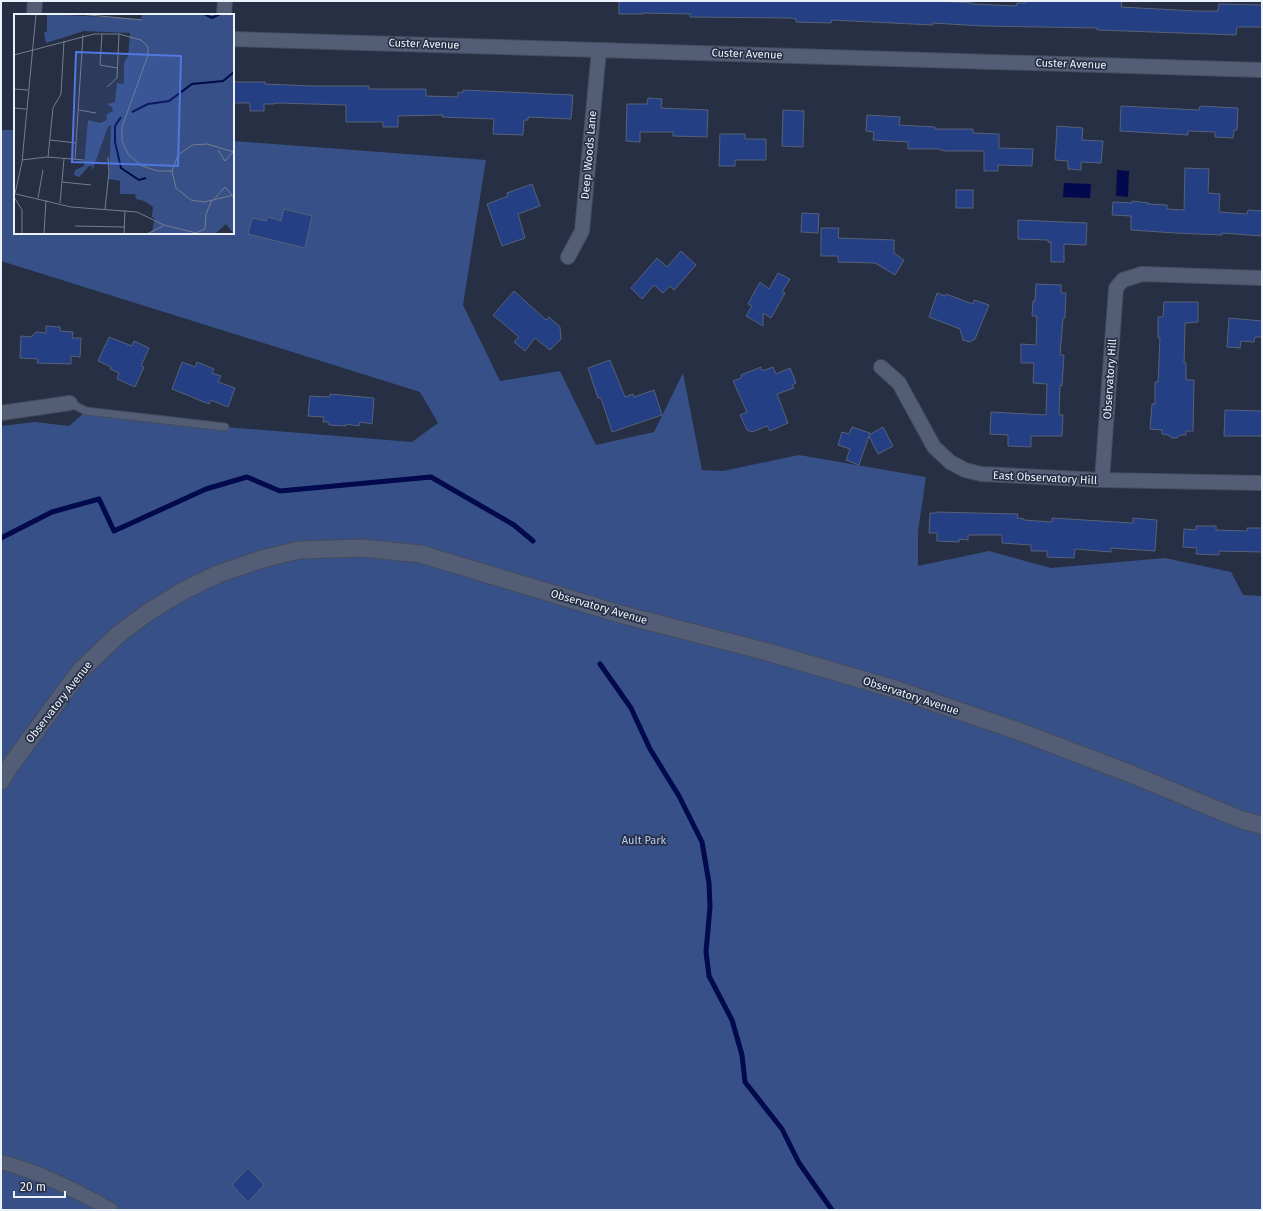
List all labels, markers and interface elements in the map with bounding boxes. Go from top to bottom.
inset map [14,14,234,234]
street label: Custer Avenue [388,36,460,52]
street label: Custer Avenue [711,46,783,62]
street label: Custer Avenue [1035,56,1107,72]
street label: Deep Woods Lane [579,110,599,200]
street label: Observatory Hill [1101,338,1119,420]
street label: East Observatory Hill [993,469,1097,487]
street label: Observatory Avenue [549,587,649,627]
street label: Observatory Avenue [23,659,95,745]
street label: Observatory Avenue [861,674,961,718]
park label: Ault Park [622,834,667,847]
scale bar [14,1173,65,1199]
text: 20 m [20,1180,46,1194]

